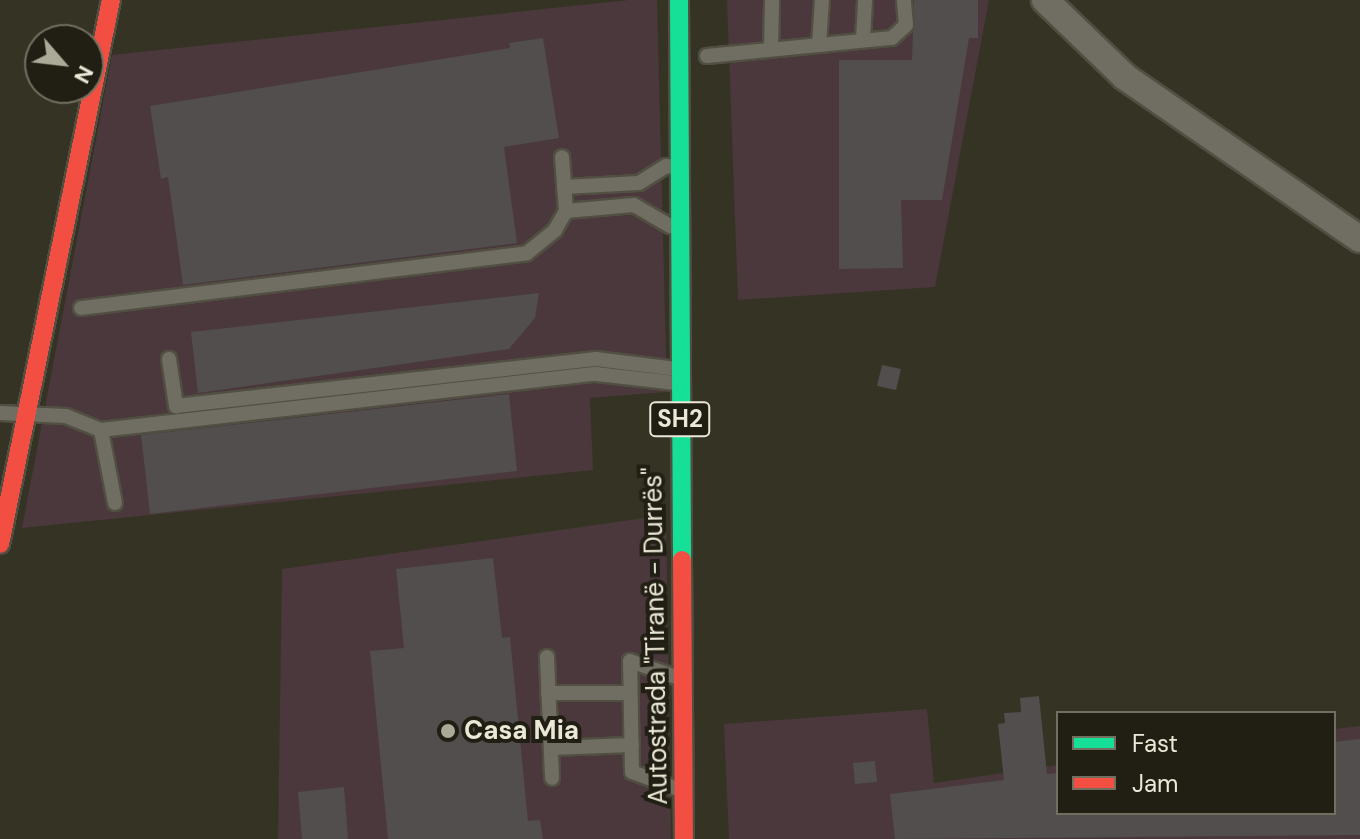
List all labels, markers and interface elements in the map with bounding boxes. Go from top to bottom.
north arrow [24,24,104,104]
text: N [67,61,100,88]
road number: SH2 [648,399,712,439]
street label: Autostrada "Tiranë - Durrës" [637,467,675,805]
legend [1056,711,1336,815]
place label: Casa Mia [464,715,579,747]
marker: Casa Mia [439,722,457,740]
text: Fast [1132,728,1178,759]
text: Jam [1132,768,1178,799]

